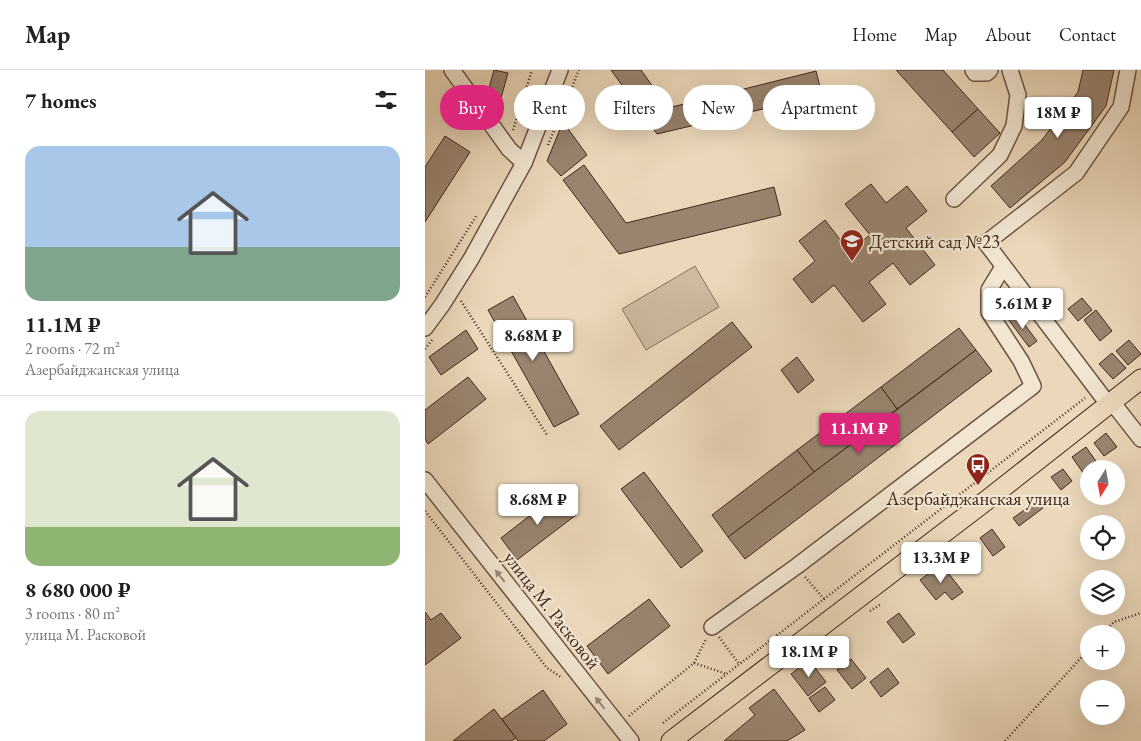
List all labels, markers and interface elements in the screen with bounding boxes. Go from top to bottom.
text: Map [25,19,70,50]
text: Home [852,23,897,46]
text: Map [925,23,957,46]
text: About [985,23,1031,46]
text: Contact [1059,23,1116,46]
chip: Buy [440,85,504,130]
chip: Rent [514,85,585,130]
chip: Filters [595,85,673,130]
chip: New [683,85,753,130]
chip: Apartment [763,85,875,130]
icon: filters [372,86,400,114]
text: 7 homes [25,87,97,114]
pin: 18M ₽ [1023,97,1093,139]
text: 18M ₽ [1035,102,1081,123]
icon: home [168,178,258,268]
school or university icon: Детский сад №23 [839,228,865,262]
place label: Детский сад №23 [869,229,1000,254]
pin: 5.61M ₽ [977,288,1069,330]
text: 5.61M ₽ [994,293,1052,314]
text: 11.1M ₽ [25,311,101,338]
pin: 8.68M ₽ [487,320,579,362]
text: 8.68M ₽ [504,325,562,346]
text: 2 rooms · 72 m² [25,338,120,359]
text: Азербайджанская улица [25,359,180,380]
pin: 11.1M ₽ [813,412,905,455]
text: 11.1M ₽ [830,418,888,439]
icon: home [168,444,258,534]
bus stop icon: Азербайджанская улица [965,452,991,486]
north arrow [1080,460,1125,505]
map controls [1080,460,1125,725]
pin: 8.68M ₽ [492,484,584,526]
place label: Азербайджанская улица [885,486,1070,511]
text: 8.68M ₽ [509,489,567,510]
button: locate [1080,515,1125,560]
pin: 13.3M ₽ [895,542,987,584]
street label: улица М. Расковой [498,546,606,674]
text: 13.3M ₽ [912,547,970,568]
one-way arrow [494,570,505,583]
button: layers [1080,570,1125,615]
text: 8 680 000 ₽ [25,576,131,603]
text: 3 rooms · 80 m² [25,603,120,624]
text: улица М. Расковой [25,624,146,645]
button: + [1080,625,1125,670]
pin: 18.1M ₽ [763,636,855,678]
text: 18.1M ₽ [780,641,838,662]
button: − [1080,680,1125,725]
one-way arrow [595,697,606,710]

